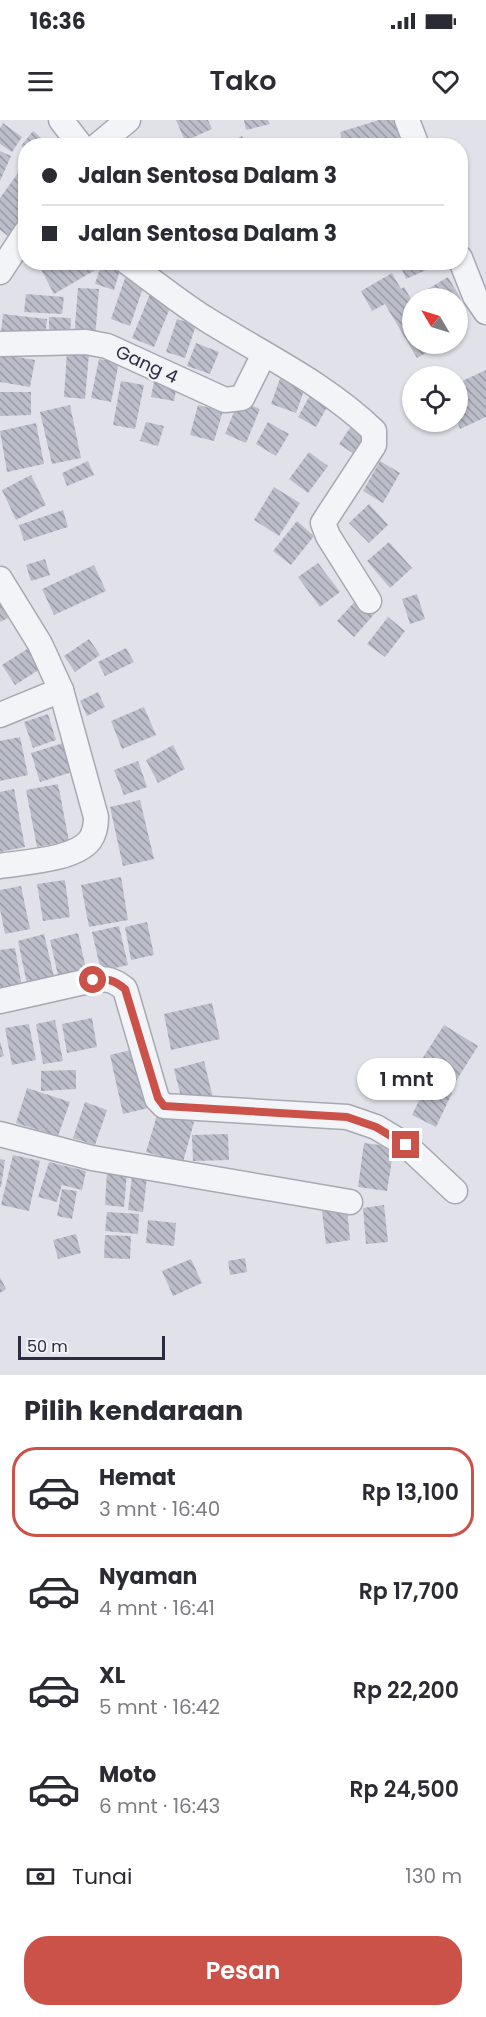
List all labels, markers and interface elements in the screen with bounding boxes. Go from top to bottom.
text: 16:36 [30,6,86,37]
text: Tako [210,62,276,99]
icon: menu [24,65,57,98]
icon: heart [429,65,462,98]
text: Jalan Sentosa Dalam 3 [78,160,337,191]
text: Jalan Sentosa Dalam 3 [78,218,337,249]
north arrow [402,288,468,354]
map controls [402,288,468,432]
street label: Gang 4 [112,339,182,389]
button: locate [402,366,468,432]
route start [79,966,106,993]
callout: 1 mnt [356,1058,456,1100]
text: 1 mnt [380,1065,433,1093]
route end [392,1131,419,1158]
scale bar [18,1333,165,1360]
text: 50 m [27,1335,68,1358]
text: Pilih kendaraan [24,1392,243,1429]
text: Hemat [99,1462,176,1493]
icon: car [27,1465,81,1519]
text: Rp 13,100 [362,1477,459,1508]
text: 3 mnt · 16:40 [99,1495,220,1523]
text: Nyaman [99,1561,197,1592]
icon: car [27,1564,81,1618]
text: Rp 17,700 [359,1576,459,1607]
text: 4 mnt · 16:41 [99,1594,215,1622]
text: XL [99,1660,125,1691]
icon: car [27,1663,81,1717]
text: Rp 22,200 [353,1675,459,1706]
text: 5 mnt · 16:42 [99,1693,220,1721]
text: Moto [99,1759,156,1790]
icon: car [27,1762,81,1816]
text: Rp 24,500 [349,1774,459,1805]
text: 6 mnt · 16:43 [99,1792,220,1820]
icon: cash [24,1860,57,1893]
text: Tunai [72,1861,132,1892]
text: 130 m [405,1862,462,1890]
button: Pesan [24,1936,462,2005]

